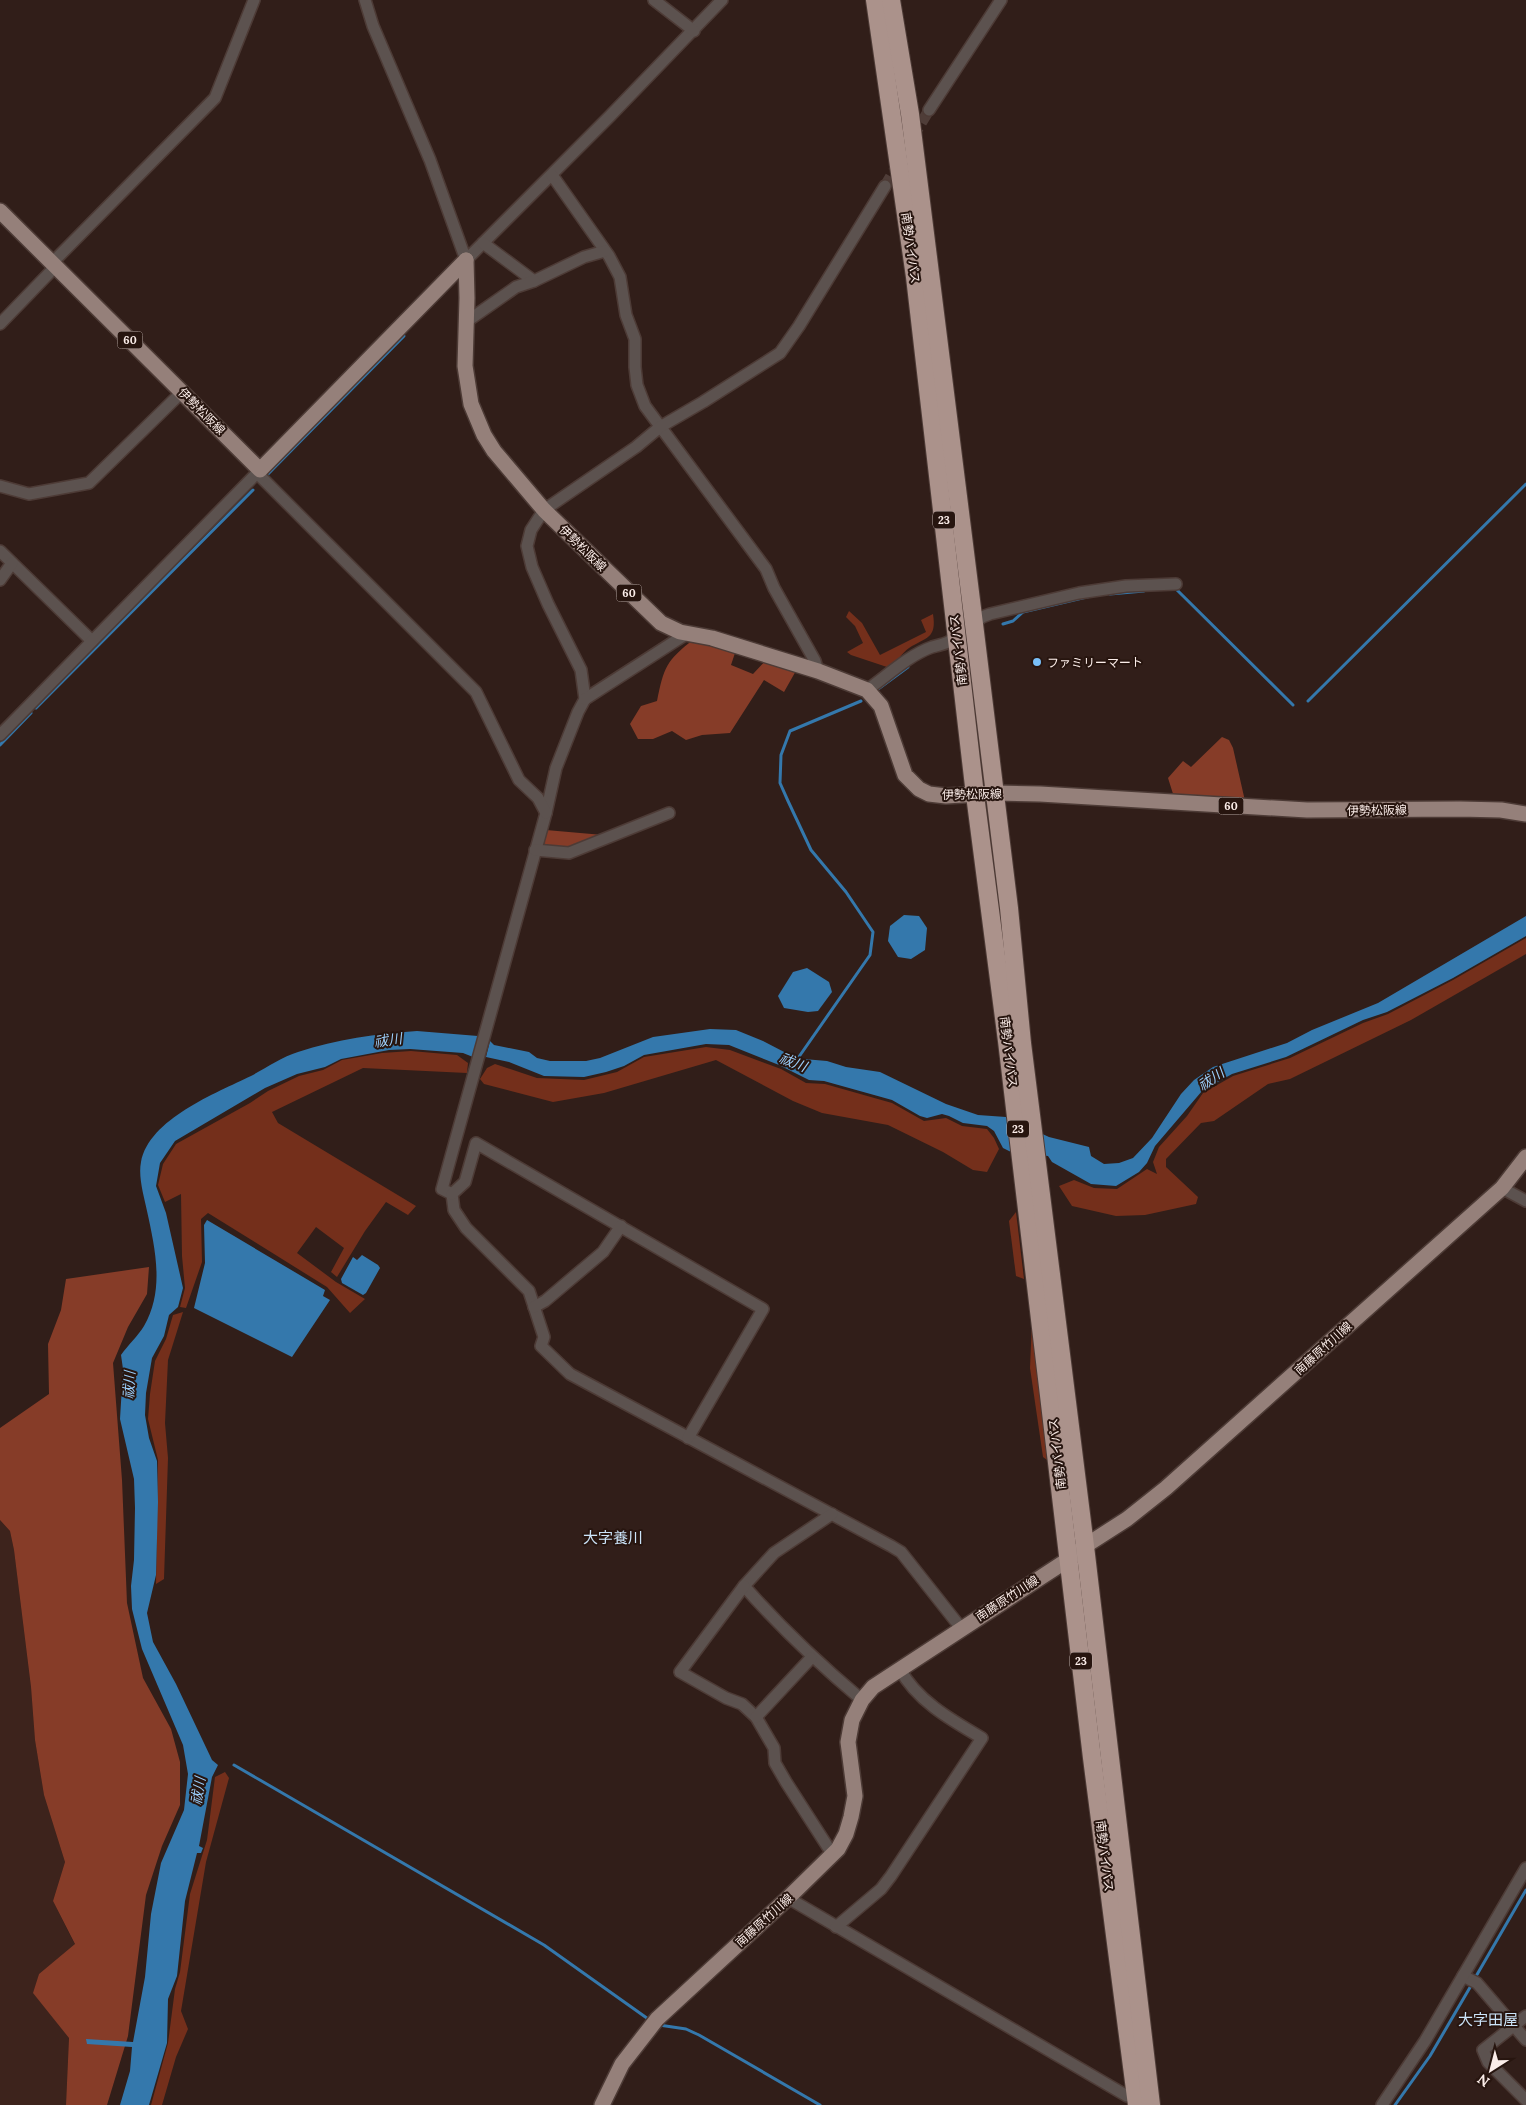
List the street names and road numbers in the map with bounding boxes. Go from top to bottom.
street label: 南勢バイパス [899,211,923,285]
road number: 60 [118,332,142,348]
street label: 伊勢松阪線 [175,384,229,438]
road number: 23 [933,512,955,528]
street label: 伊勢松阪線 [556,522,610,574]
road number: 60 [616,584,642,602]
street label: 南勢バイパス [946,613,970,687]
street label: 伊勢松阪線 [942,786,1002,802]
road number: 60 [1218,798,1244,814]
street label: 伊勢松阪線 [1347,802,1407,818]
street label: 南勢バイパス [997,1015,1021,1089]
road number: 23 [1007,1120,1029,1138]
street label: 南藤原竹川線 [1291,1318,1355,1378]
street label: 南勢バイパス [1045,1417,1069,1491]
street label: 南藤原竹川線 [973,1572,1041,1624]
road number: 23 [1070,1652,1092,1670]
street label: 南勢バイパス [1093,1819,1117,1893]
street label: 南藤原竹川線 [732,1890,796,1950]

